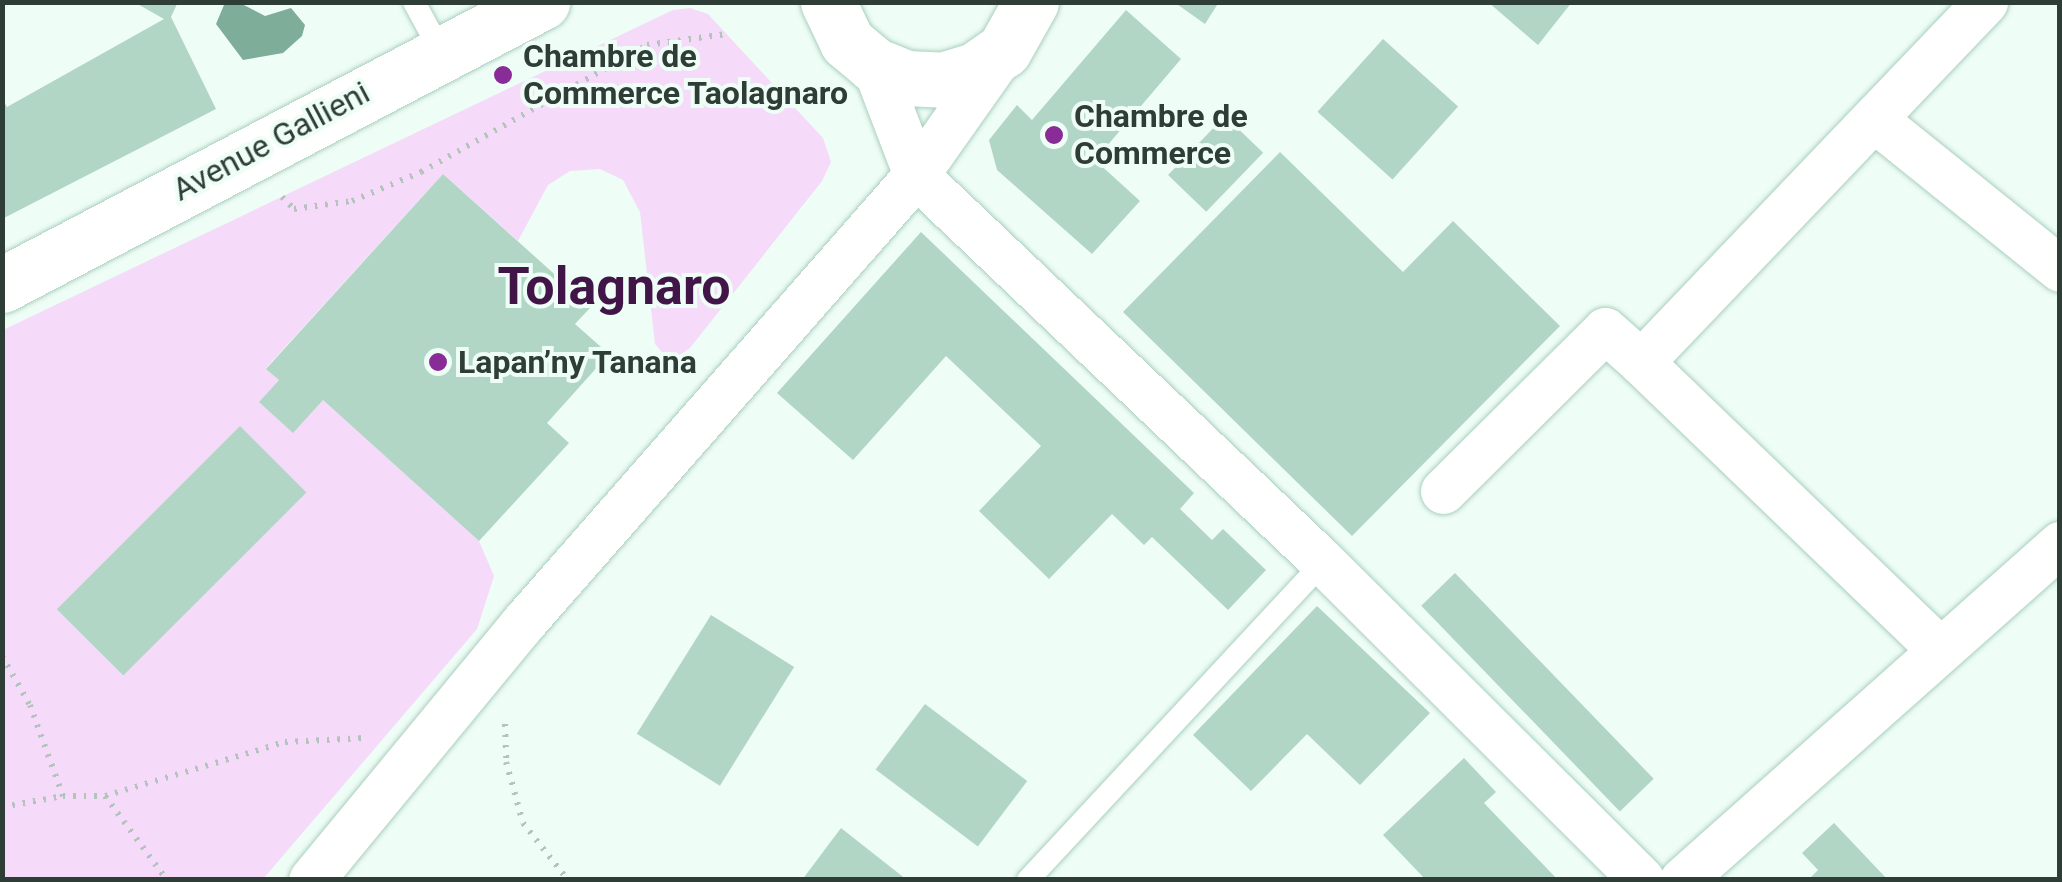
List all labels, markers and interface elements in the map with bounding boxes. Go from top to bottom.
place label: Chambre de Commerce Taolagnaro [523,38,849,113]
marker: Chambre de Commerce Taolagnaro [492,64,514,86]
street label: Avenue Gallieni [166,73,376,209]
place label: Chambre de Commerce [1074,98,1248,173]
marker: Chambre de Commerce [1043,124,1065,146]
district label: Tolagnaro [497,256,731,318]
place label: Lapan’ny Tanana [458,343,698,381]
marker: Lapan’ny Tanana [427,351,449,373]

